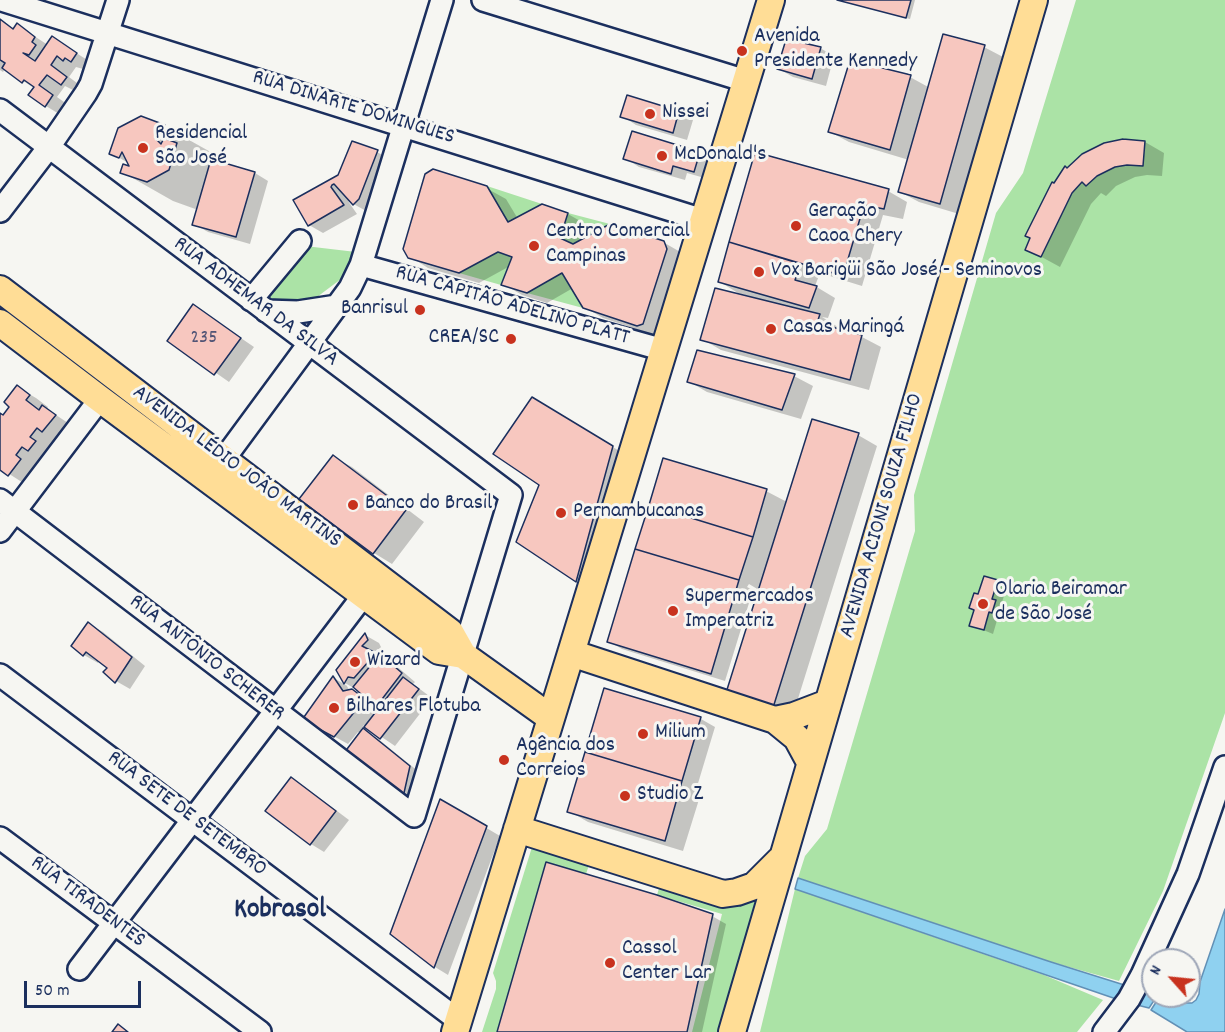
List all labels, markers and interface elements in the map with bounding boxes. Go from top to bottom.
place label: Avenida Presidente Kennedy [754,25,917,76]
marker: Avenida Presidente Kennedy [735,44,749,58]
street label: RUA DINARTE DOMINGUES [249,66,457,152]
place label: Nissei [662,101,709,127]
marker: Nissei [643,107,657,121]
place label: Residencial São José [155,122,247,174]
marker: Residencial São José [136,141,150,155]
place label: McDonald's [674,143,767,169]
marker: McDonald's [655,149,669,163]
place label: Geração Caoa Chery [808,200,902,252]
marker: Geração Caoa Chery [789,219,803,233]
place label: Centro Comercial Campinas [546,220,690,272]
street label: RUA ADHEMAR DA SILVA [167,232,343,374]
marker: Centro Comercial Campinas [527,239,541,253]
place label: Vox Barigüi São José - Seminovos [771,259,1042,285]
street label: RUA CAPITÃO ADELINO PLATT [392,261,632,353]
marker: Vox Barigüi São José - Seminovos [752,265,766,279]
place label: Banrisul [341,297,408,323]
marker: Banrisul [413,303,427,317]
place label: Casas Maringá [783,316,904,342]
marker: Casas Maringá [764,322,778,336]
place label: CREA/SC [429,326,499,352]
house number: 235 [191,327,217,351]
marker: CREA/SC [504,332,518,346]
street label: AVENIDA LÉDIO JOÃO MARTINS [126,381,346,555]
street label: AVENIDA ACIONI SOUZA FILHO [835,391,931,641]
place label: Banco do Brasil [365,492,492,518]
marker: Banco do Brasil [346,498,360,512]
place label: Pernambucanas [573,500,704,526]
marker: Pernambucanas [554,506,568,520]
place label: Olaria Beiramar de São José [995,578,1127,630]
place label: Supermercados Imperatriz [685,585,814,636]
street label: RUA ANTÔNIO SCHERER [123,590,289,728]
marker: Olaria Beiramar de São José [976,597,990,611]
marker: Supermercados Imperatriz [666,604,680,618]
place label: Wizard [367,649,421,675]
marker: Wizard [348,655,362,669]
place label: Bilhares Flotuba [346,695,481,721]
marker: Bilhares Flotuba [327,701,341,715]
place label: Milium [655,721,706,747]
marker: Milium [636,727,650,741]
place label: Agência dos Correios [516,734,615,786]
street label: RUA SETE DE SETEMBRO [101,746,271,884]
marker: Agência dos Correios [497,753,511,767]
place label: Studio Z [637,783,703,809]
marker: Studio Z [618,789,632,803]
street label: RUA TIRADENTES [24,851,150,955]
district label: Kobrasol [234,895,326,929]
place label: Cassol Center Lar [622,937,711,988]
north arrow [1141,948,1201,1008]
marker: Cassol Center Lar [603,956,617,970]
text: N [1144,962,1168,979]
scale bar [27,969,144,1007]
text: 50 m [35,979,70,1004]

